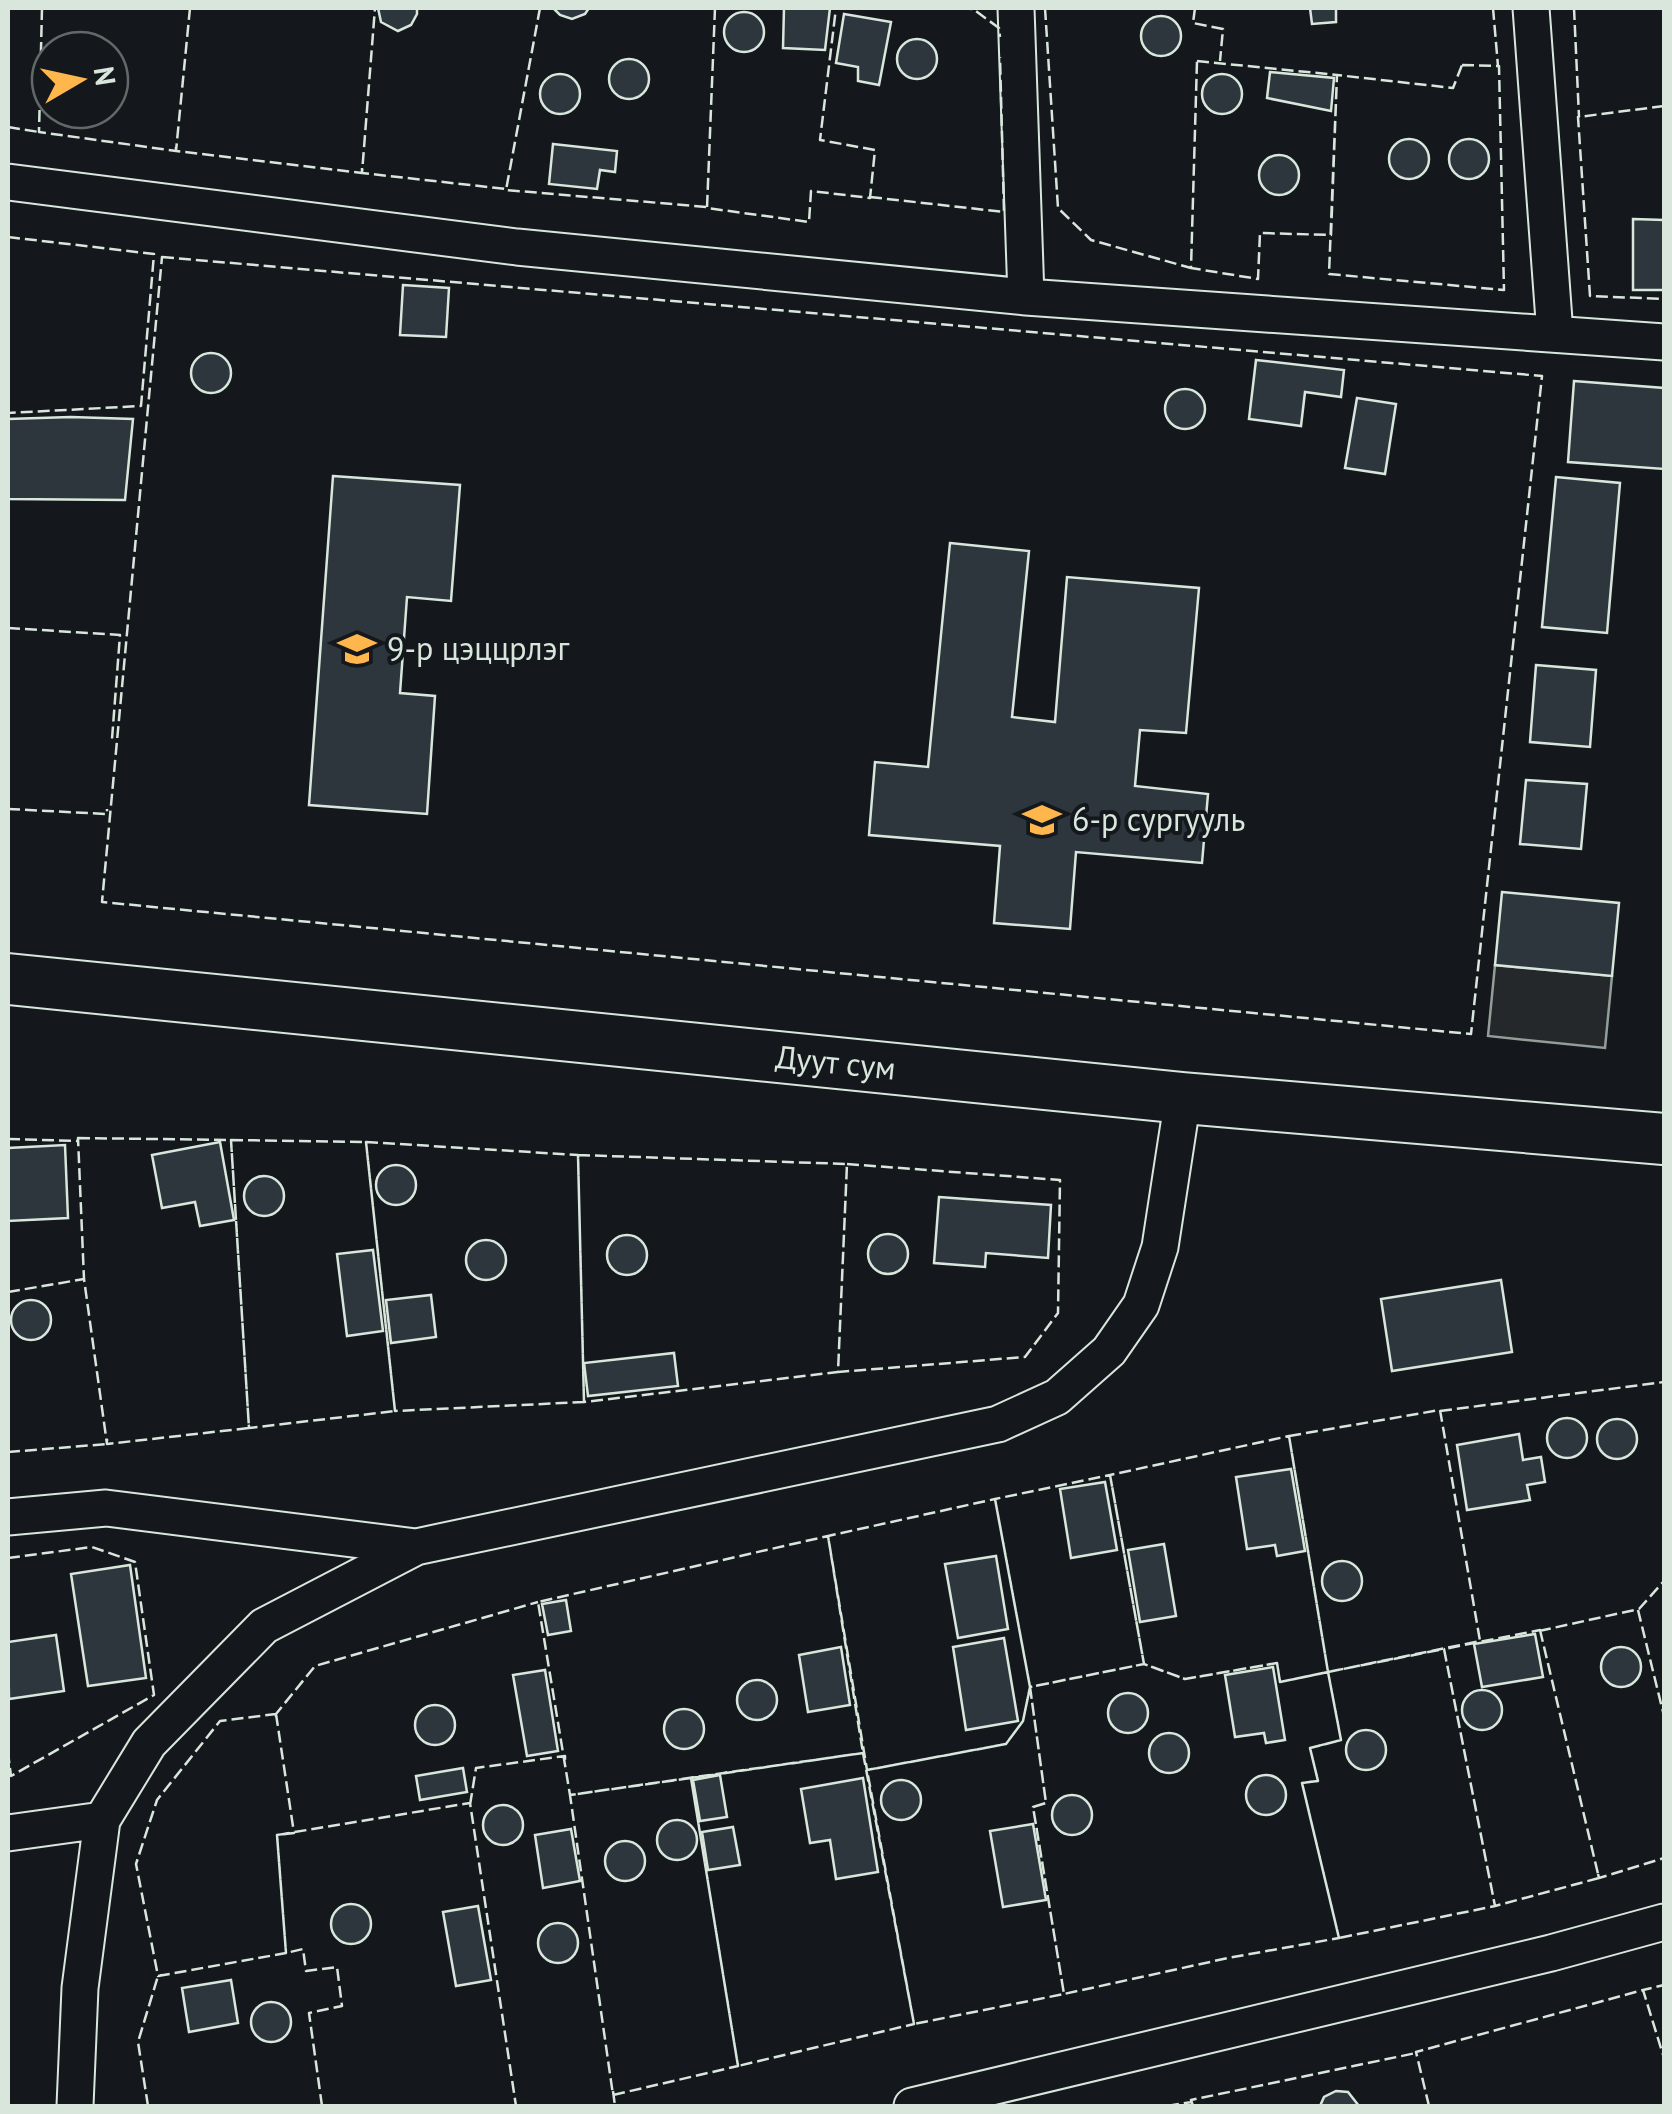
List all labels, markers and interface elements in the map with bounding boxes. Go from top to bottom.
north arrow [30,30,130,130]
text: N [85,64,125,88]
place label: 9-р цэццрлэг [387,627,569,669]
school or university icon: 9-р цэццрлэг [336,628,378,670]
place label: 6-р сургууль [1072,798,1245,840]
school or university icon: 6-р сургууль [1021,799,1063,841]
street label: Дуут сум [774,1035,898,1089]

